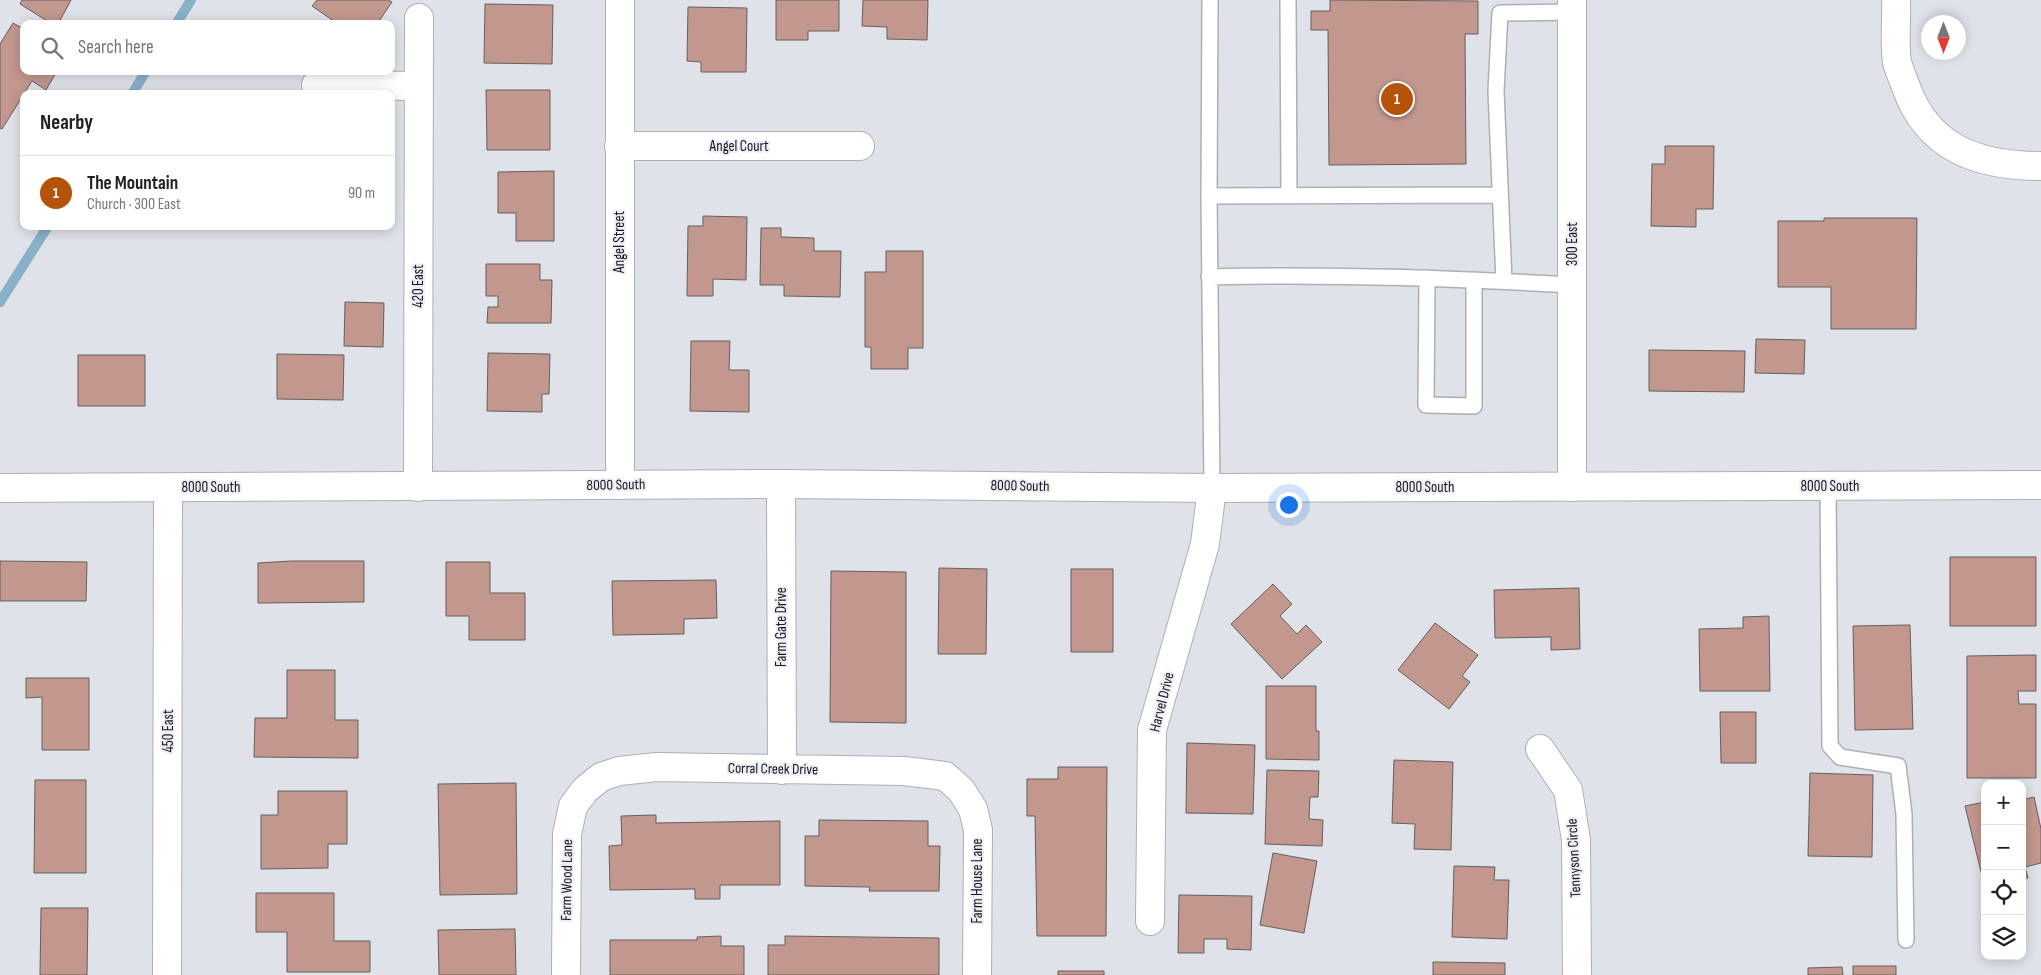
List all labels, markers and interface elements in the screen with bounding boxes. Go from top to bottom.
north arrow [1921,15,1966,60]
search box [20,20,395,75]
icon: search [38,34,66,62]
text: Search here [78,36,154,59]
pin: 1 [1381,80,1413,118]
text: Nearby [40,110,93,135]
street label: Angel Court [709,137,769,156]
text: The Mountain [87,172,178,195]
text: 1 [53,184,59,203]
text: 90 m [348,184,375,203]
text: Church · 300 East [87,195,181,214]
street label: Angel Street [610,211,629,274]
street label: 300 East [1563,222,1582,266]
street label: 420 East [409,264,428,308]
street label: 8000 South [586,475,646,495]
street label: 8000 South [990,476,1050,496]
street label: 8000 South [1801,477,1859,496]
street label: 8000 South [182,478,240,497]
street label: 8000 South [1396,478,1454,497]
your location [1276,492,1302,518]
street label: Farm Gate Drive [772,587,791,667]
street label: Harvel Drive [1145,670,1179,734]
street label: 450 East [159,709,178,753]
street label: Corral Creek Drive [728,759,818,779]
map controls [1981,780,2026,960]
button: + [1981,780,2026,825]
street label: Tennyson Circle [1562,818,1586,898]
button: − [1981,825,2026,870]
street label: Farm House Lane [968,838,987,924]
street label: Farm Wood Lane [557,839,577,921]
button: locate [1981,870,2026,915]
button: layers [1981,915,2026,960]

